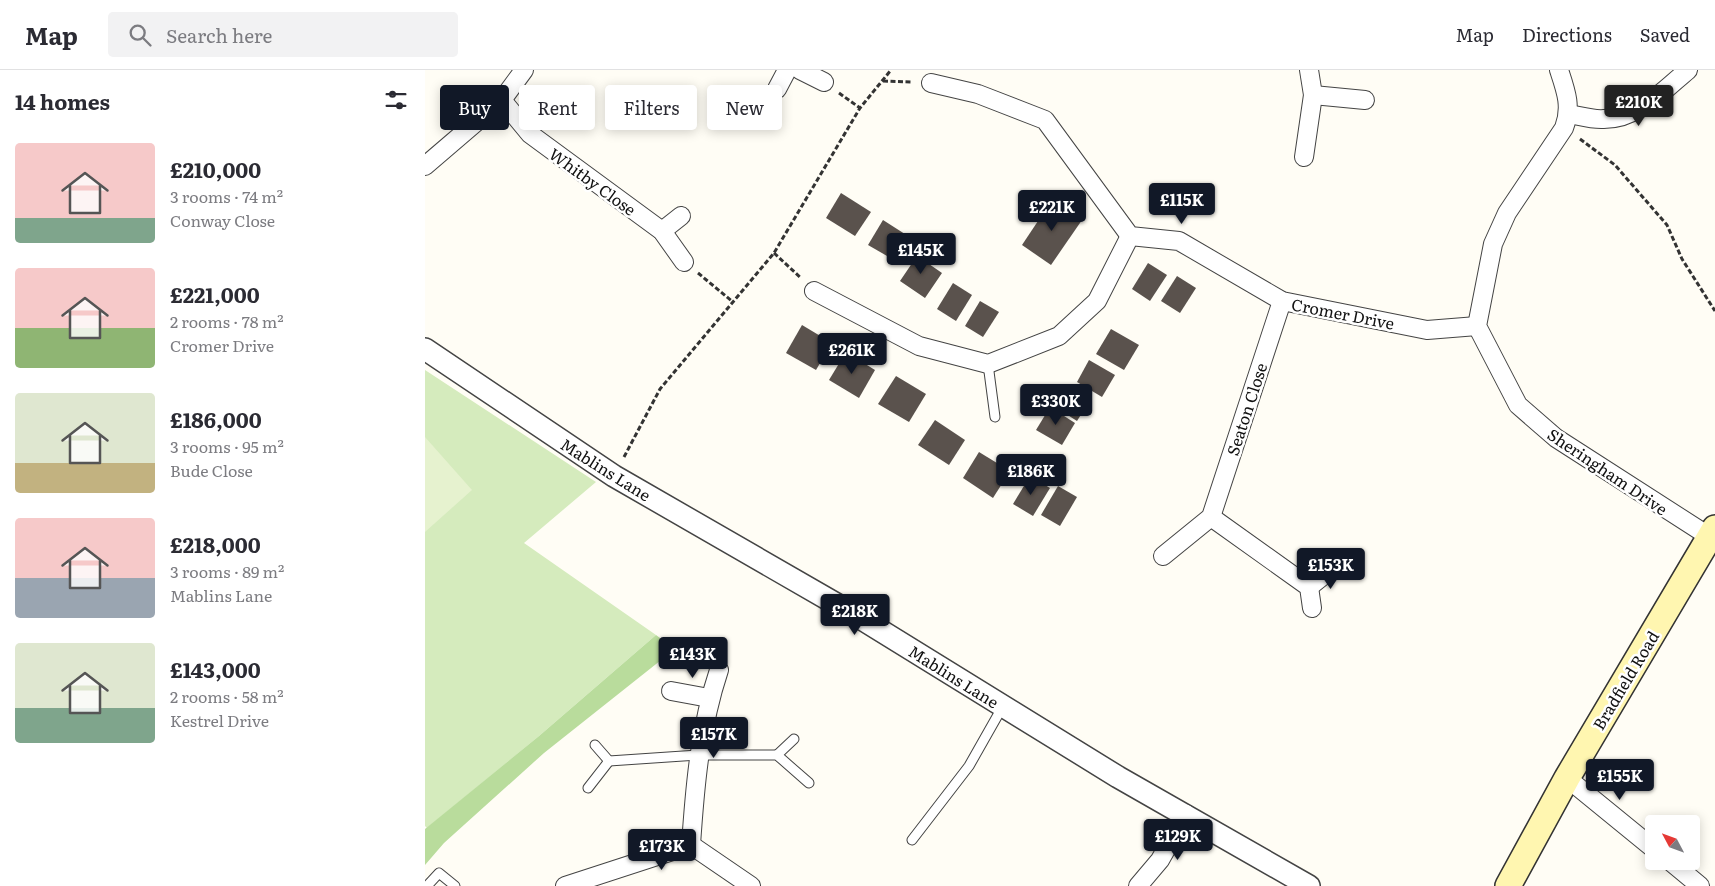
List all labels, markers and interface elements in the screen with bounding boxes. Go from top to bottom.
search box [108,12,458,57]
text: Map [25,17,78,52]
icon: search [126,21,154,49]
text: Search here [166,21,272,49]
text: Map [1456,21,1494,48]
text: Directions [1522,21,1612,48]
text: Saved [1640,21,1690,48]
text: 14 homes [15,85,110,116]
chip: Buy [440,85,509,130]
chip: Rent [519,85,595,130]
chip: Filters [605,85,697,130]
chip: New [707,85,782,130]
pin: £210K [1604,85,1674,127]
icon: filters [382,86,410,114]
text: £210K [1615,89,1663,113]
street label: Whitby Close [545,141,641,221]
text: £210,000 [170,153,261,184]
icon: home [55,163,115,223]
pin: £115K [1147,182,1217,225]
text: 3 rooms · 74 m² [170,184,283,208]
text: £115K [1160,187,1204,211]
pin: £221K [1017,190,1087,232]
text: £221K [1029,194,1075,218]
text: Conway Close [170,208,275,232]
pin: £145K [886,232,956,275]
text: £145K [898,237,944,261]
text: £221,000 [170,278,260,309]
icon: home [55,288,115,348]
street label: Cromer Drive [1290,291,1396,335]
text: 2 rooms · 78 m² [170,309,284,333]
pin: £261K [817,332,887,375]
text: Cromer Drive [170,333,274,357]
text: £261K [829,337,875,361]
street label: Seaton Close [1220,359,1272,459]
pin: £330K [1021,384,1091,426]
text: £330K [1031,388,1081,412]
text: £186,000 [170,403,262,434]
icon: home [55,413,115,473]
street label: Sheringham Drive [1543,422,1673,520]
street label: Mablins Lane [556,432,656,506]
text: 3 rooms · 95 m² [170,434,284,458]
pin: £186K [996,454,1066,496]
text: Bude Close [170,458,253,482]
text: £186K [1007,458,1055,482]
text: £218,000 [170,528,261,559]
icon: home [55,538,115,598]
pin: £153K [1296,548,1366,590]
text: £153K [1308,552,1354,576]
text: 3 rooms · 89 m² [170,559,284,583]
text: Mablins Lane [170,583,272,607]
pin: £218K [820,594,890,636]
text: £218K [832,598,878,622]
street label: Bradfield Road [1586,626,1664,734]
pin: £143K [658,636,728,679]
street label: Mablins Lane [904,639,1004,713]
text: £143K [670,641,716,665]
text: £143,000 [170,653,261,684]
icon: home [55,663,115,723]
text: 2 rooms · 58 m² [170,684,284,708]
text: Kestrel Drive [170,708,269,732]
pin: £157K [679,716,749,759]
text: £157K [691,721,737,745]
pin: £155K [1585,758,1655,801]
text: £155K [1597,763,1643,787]
north arrow [1645,815,1700,870]
map controls [1645,815,1700,870]
pin: £129K [1143,818,1213,861]
text: £129K [1155,823,1201,847]
pin: £173K [627,828,697,871]
text: £173K [639,833,685,857]

